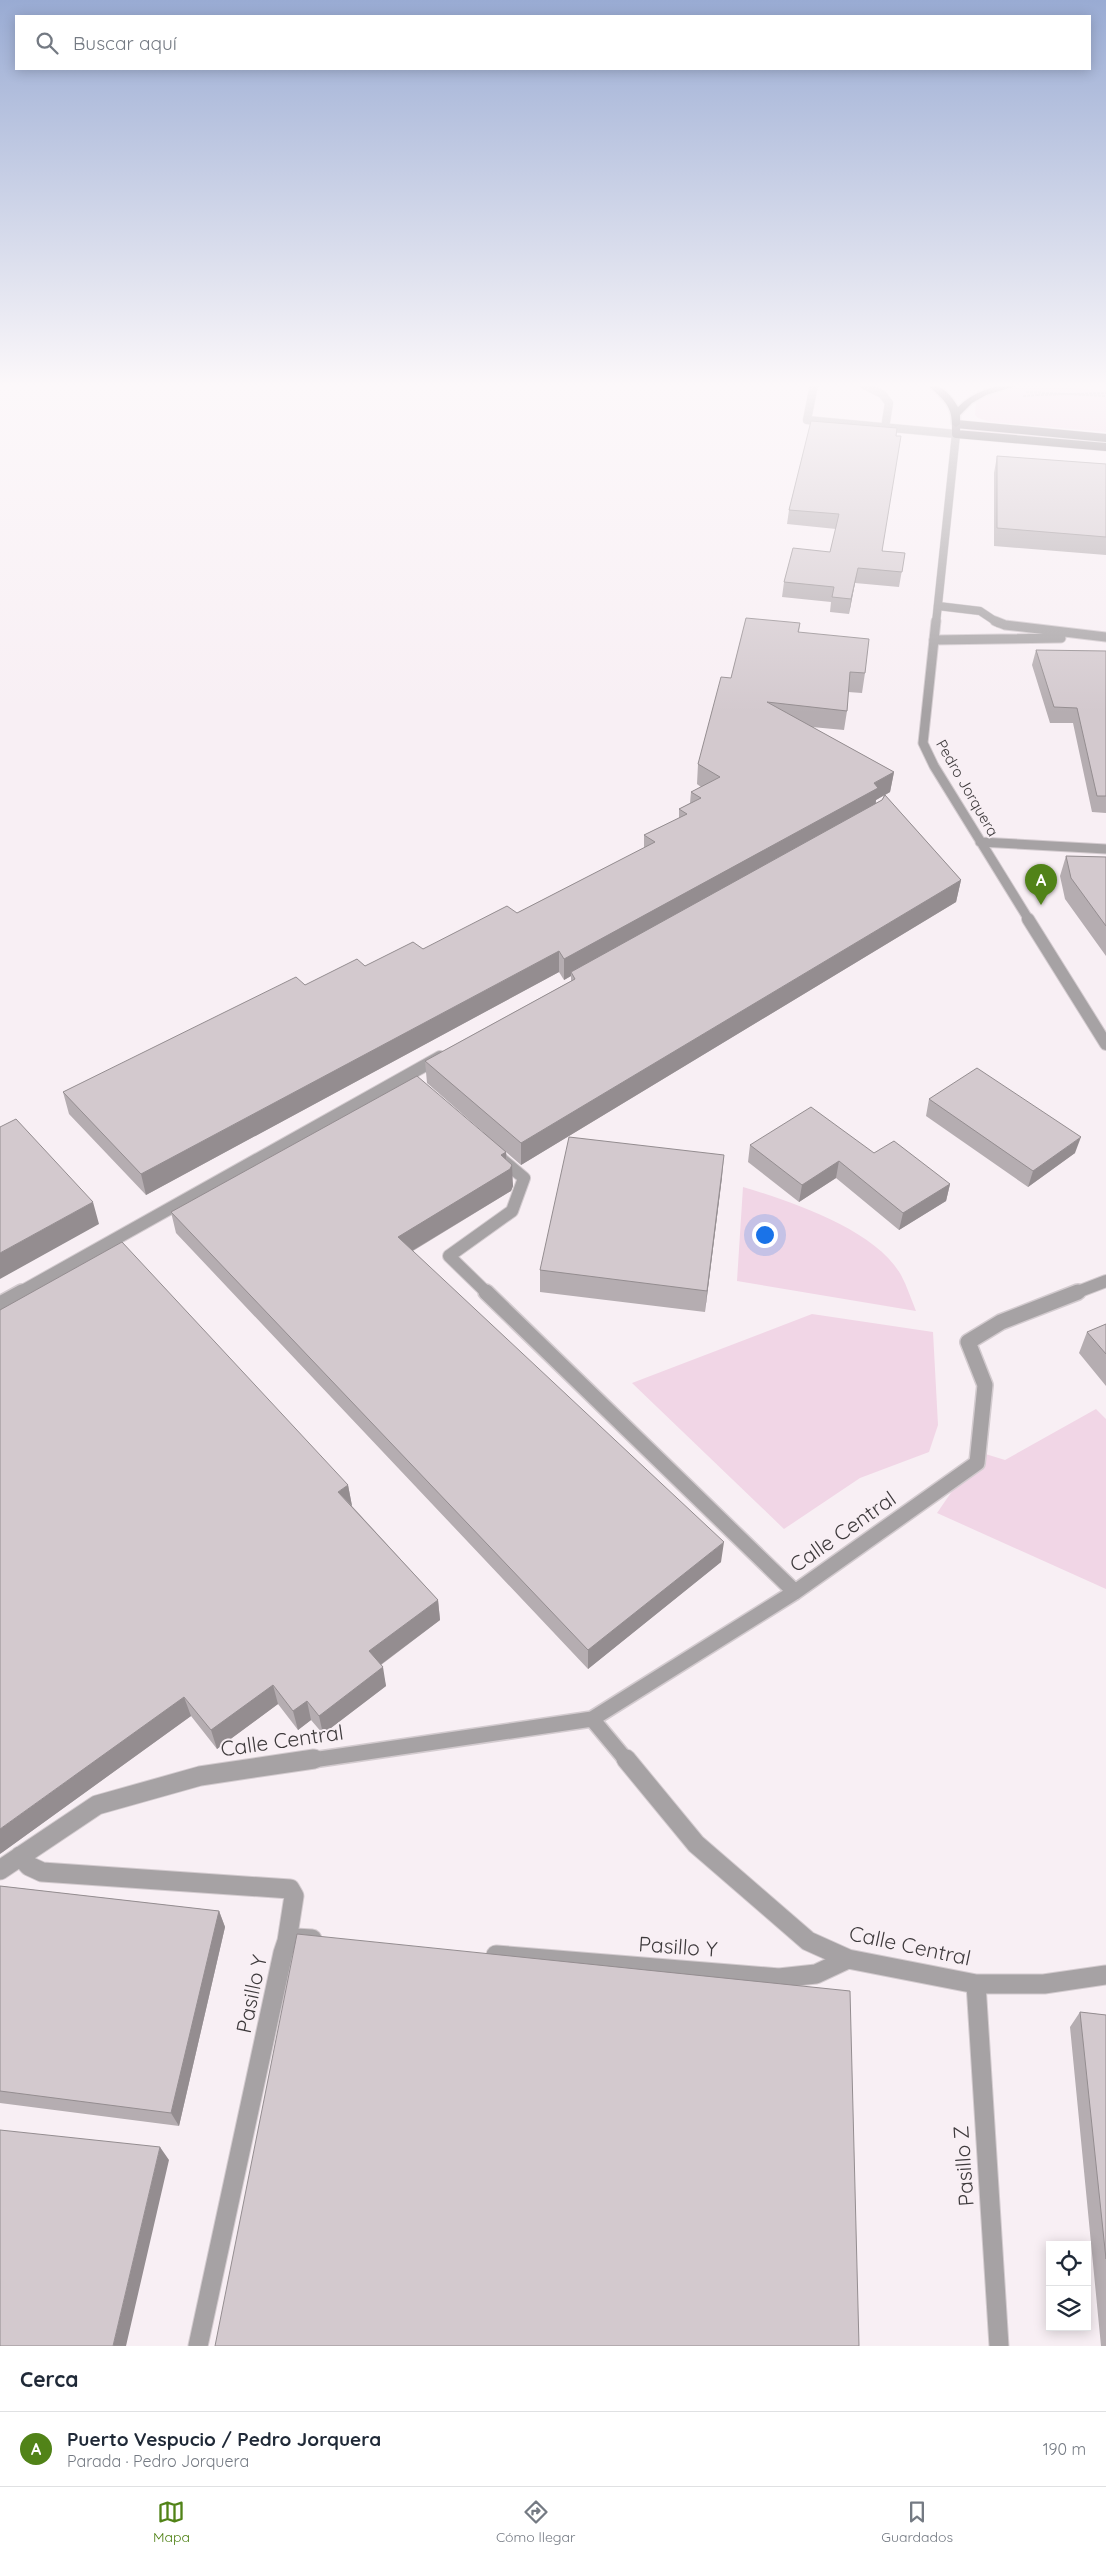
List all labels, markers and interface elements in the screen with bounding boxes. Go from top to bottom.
search box [15,15,1091,70]
icon: search [33,29,61,57]
text: Buscar aquí [73,31,177,55]
street label: Pedro Jorquera [932,736,1003,840]
pin: A [1025,864,1057,905]
your location [752,1222,778,1248]
street label: Calle Central [784,1485,901,1577]
street label: Calle Central [219,1719,345,1761]
street label: Calle Central [847,1919,973,1971]
street label: Pasillo Y [638,1930,719,1962]
street label: Pasillo Y [230,1952,272,2035]
street label: Pasillo Z [947,2125,979,2207]
map controls [1046,2241,1091,2331]
button: locate [1046,2241,1091,2286]
button: layers [1046,2286,1091,2331]
text: Cerca [20,2366,78,2392]
text: Puerto Vespucio / Pedro Jorquera [67,2427,381,2451]
text: A [31,2439,41,2459]
text: 190 m [1043,2439,1086,2459]
text: Parada · Pedro Jorquera [67,2451,249,2471]
tab: Mapa [153,2498,190,2546]
tab: Cómo llegar [496,2498,575,2546]
tab: Guardados [881,2498,953,2546]

